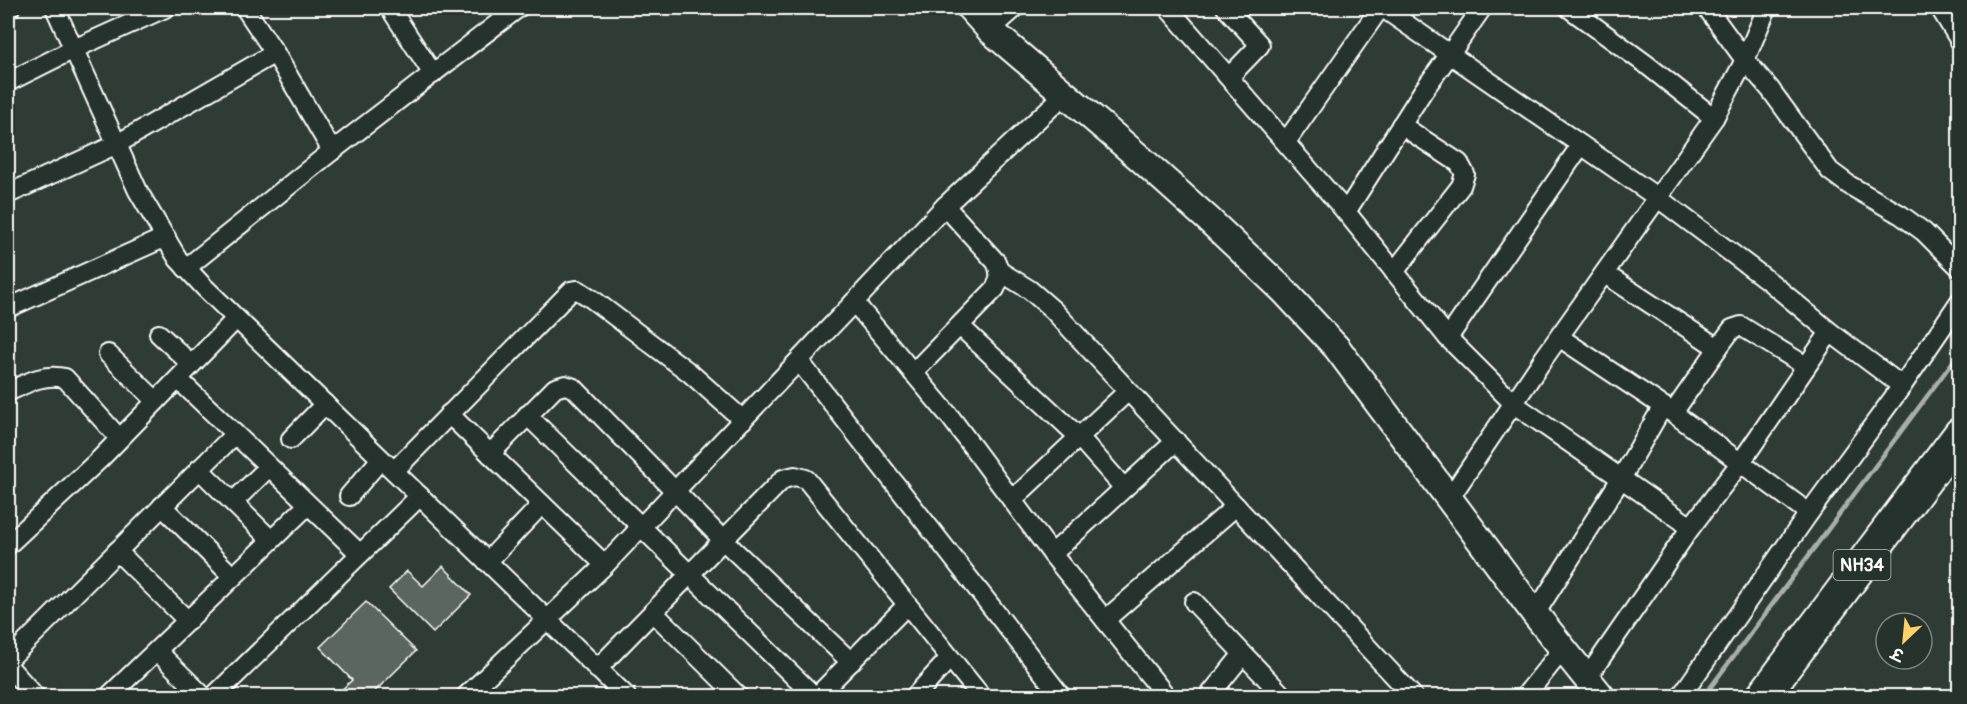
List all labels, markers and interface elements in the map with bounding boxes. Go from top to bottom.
road number: NH34 [1834,550,1890,580]
north arrow [1874,611,1934,671]
text: उ [1887,642,1909,666]

